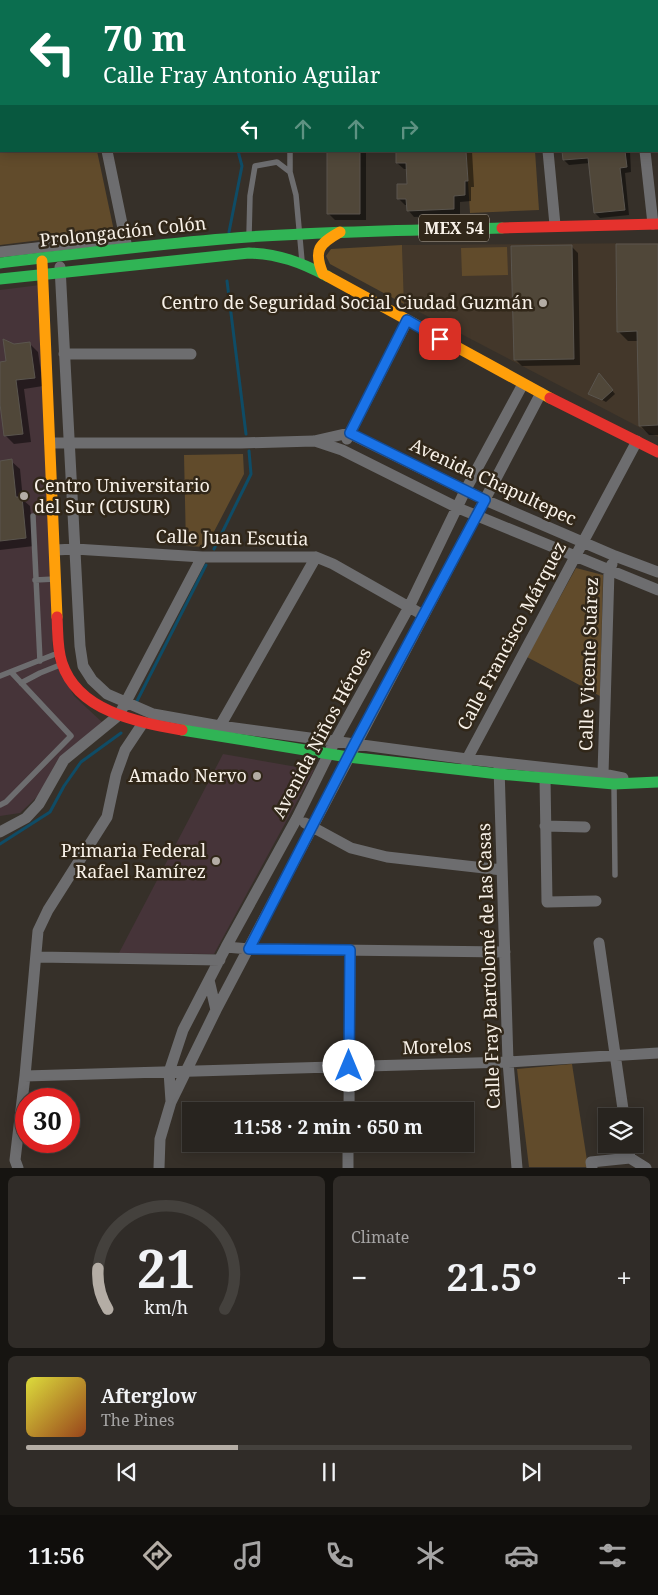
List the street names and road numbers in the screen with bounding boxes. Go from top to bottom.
street label: Prolongación Colón [38,210,208,252]
road number: MEX 54 [419,214,489,242]
street label: Avenida Chapultepec [406,432,581,530]
street label: Calle Juan Escutia [155,524,309,550]
street label: Calle Francisco Márquez [451,537,571,734]
street label: Calle Vicente Suárez [573,577,603,751]
street label: Avenida Niños Héroes [266,643,376,822]
street label: Calle Fray Bartolomé de las Casas [471,823,505,1109]
street label: Morelos [402,1033,472,1059]

